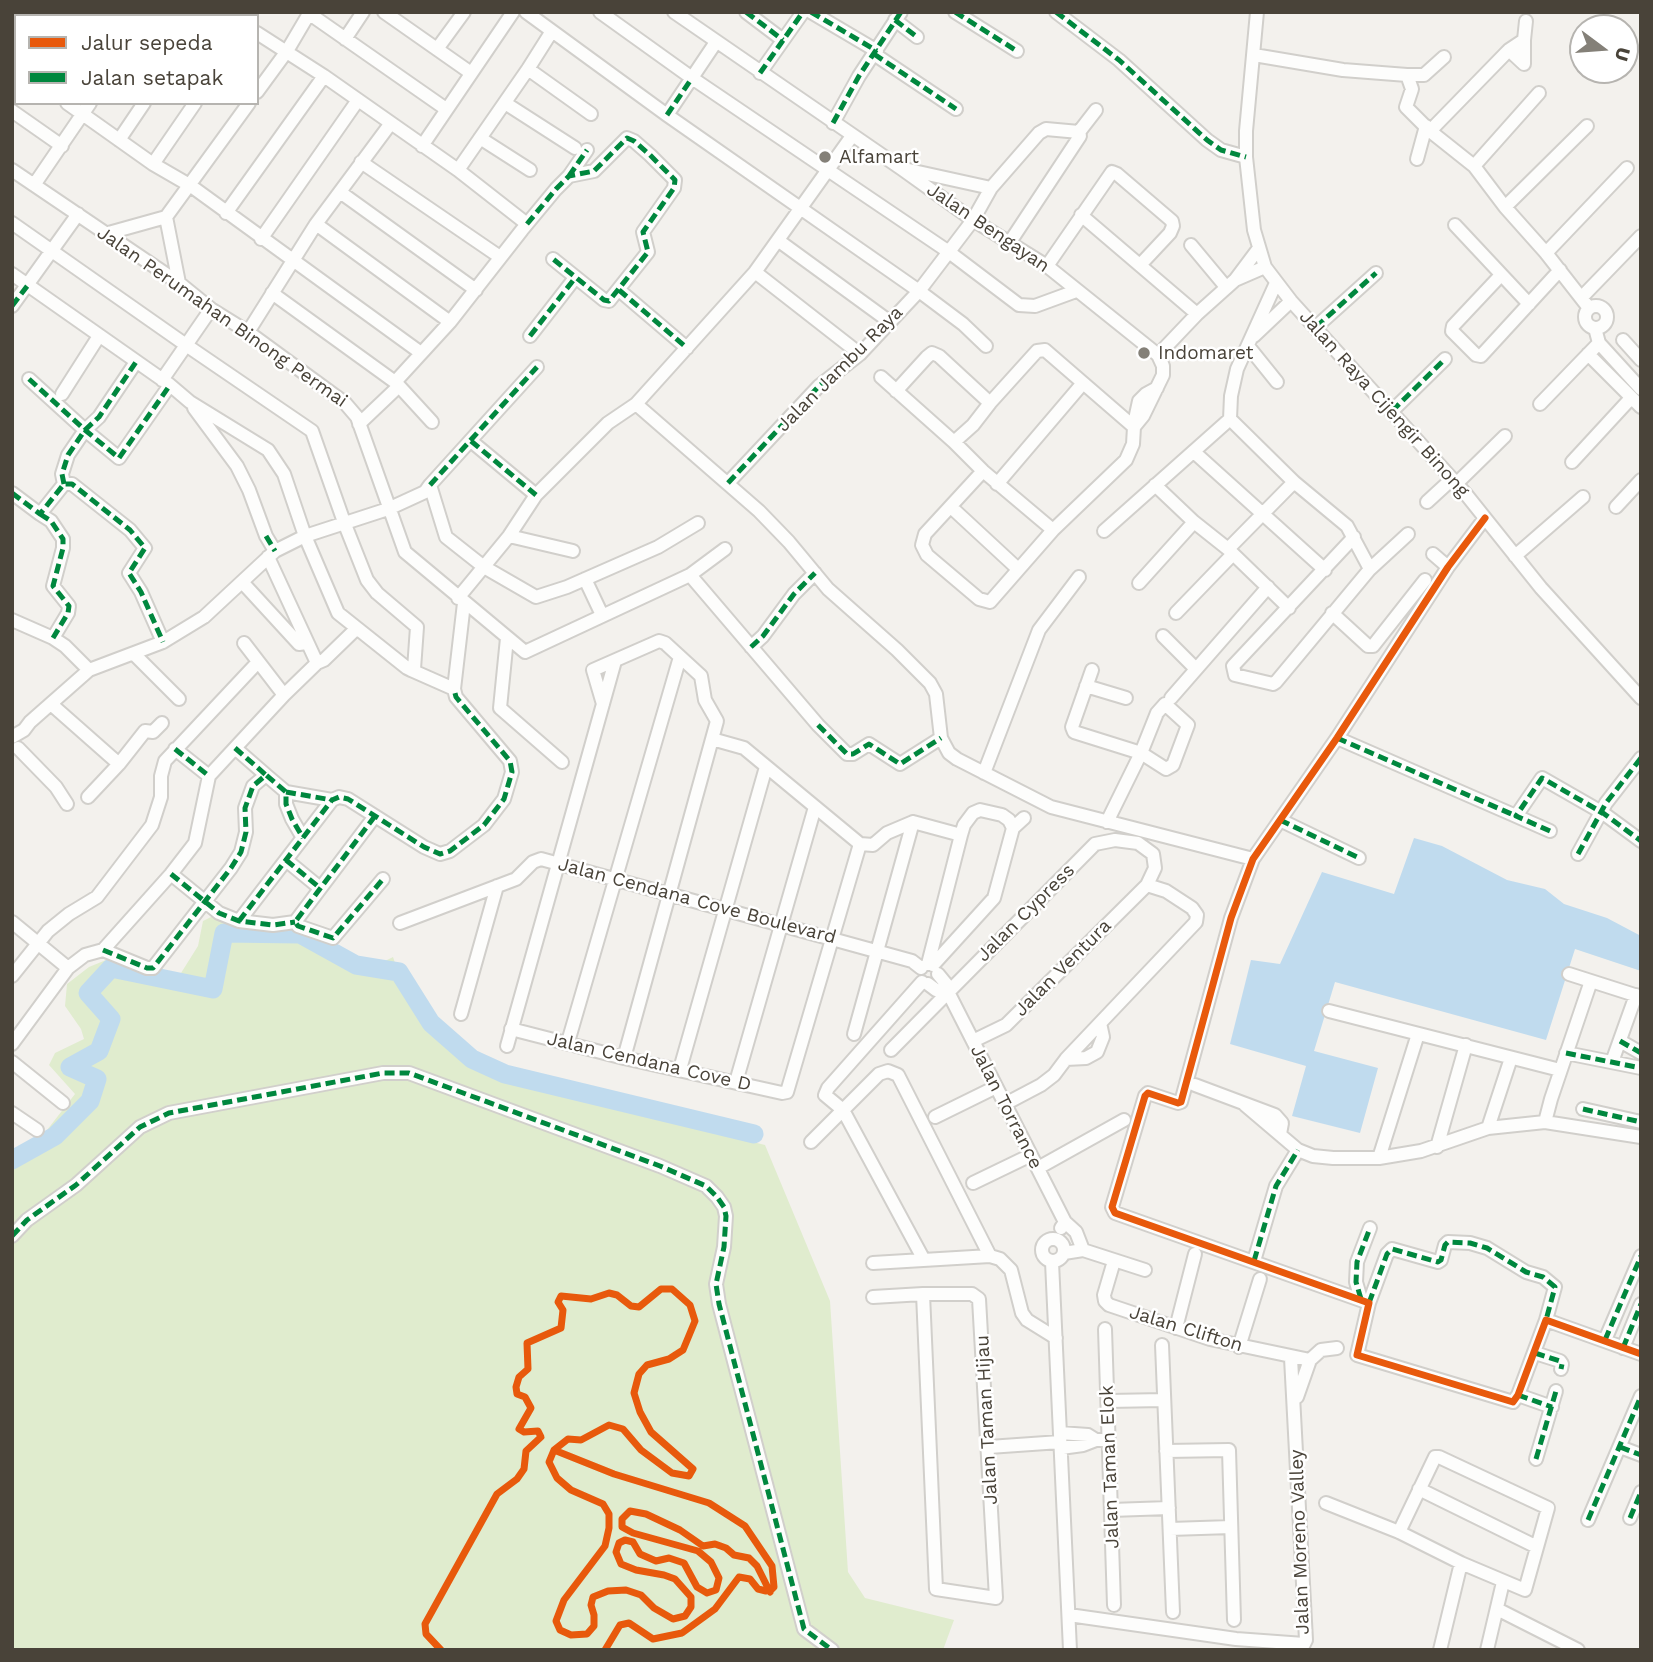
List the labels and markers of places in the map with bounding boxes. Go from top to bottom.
place label: Alfamart [839,146,919,168]
marker: Alfamart [817,149,833,165]
place label: Indomaret [1158,342,1254,364]
marker: Indomaret [1136,345,1152,361]

